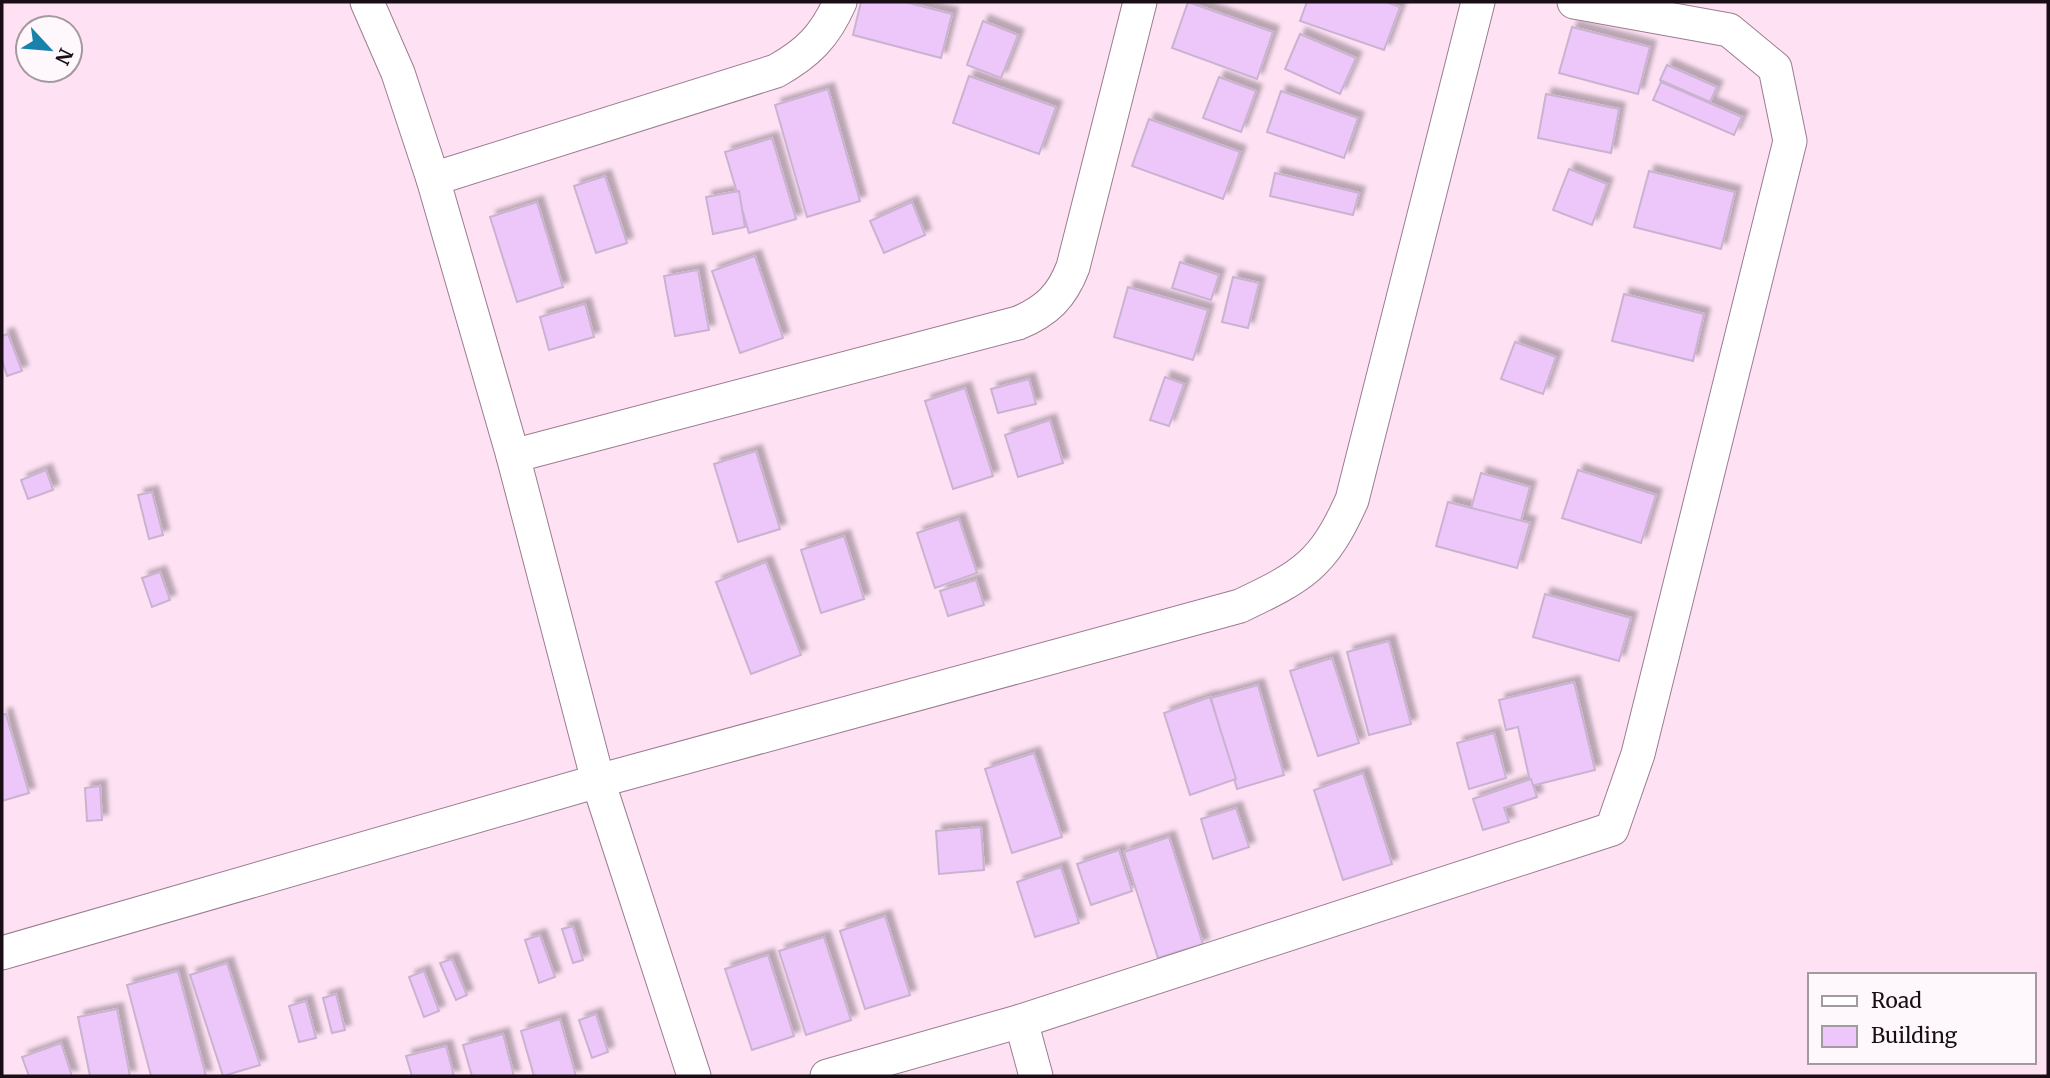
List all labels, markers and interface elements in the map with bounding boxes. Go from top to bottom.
north arrow [14,14,84,84]
text: N [50,44,78,68]
legend [1808,973,2036,1064]
text: Road [1871,987,1922,1014]
text: Building [1871,1022,1958,1049]

